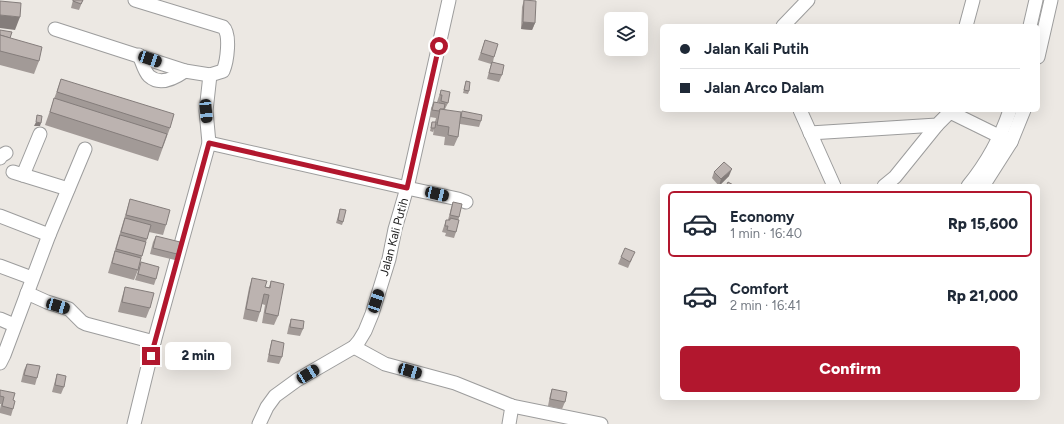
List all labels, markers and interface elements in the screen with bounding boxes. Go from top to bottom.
map controls [604,12,648,56]
button: layers [604,12,648,56]
route start [430,37,448,55]
text: Jalan Kali Putih [704,40,809,58]
car [137,49,163,69]
text: Jalan Arco Dalam [704,79,824,97]
car [199,99,213,123]
car [424,185,450,203]
street label: Jalan Kali Putih [377,196,411,277]
icon: car [682,206,718,242]
text: Economy [730,208,795,226]
text: Rp 15,600 [948,215,1018,233]
text: 1 min · 16:40 [730,226,802,241]
icon: car [682,278,718,314]
text: Comfort [730,280,789,298]
text: Rp 21,000 [947,287,1018,305]
car [367,288,385,314]
car [45,297,71,315]
text: 2 min · 16:41 [730,298,801,313]
callout: 2 min [165,342,231,370]
button: Confirm [680,346,1020,392]
route end [142,347,160,365]
text: 2 min [181,348,215,363]
car [397,362,423,380]
car [295,363,321,385]

